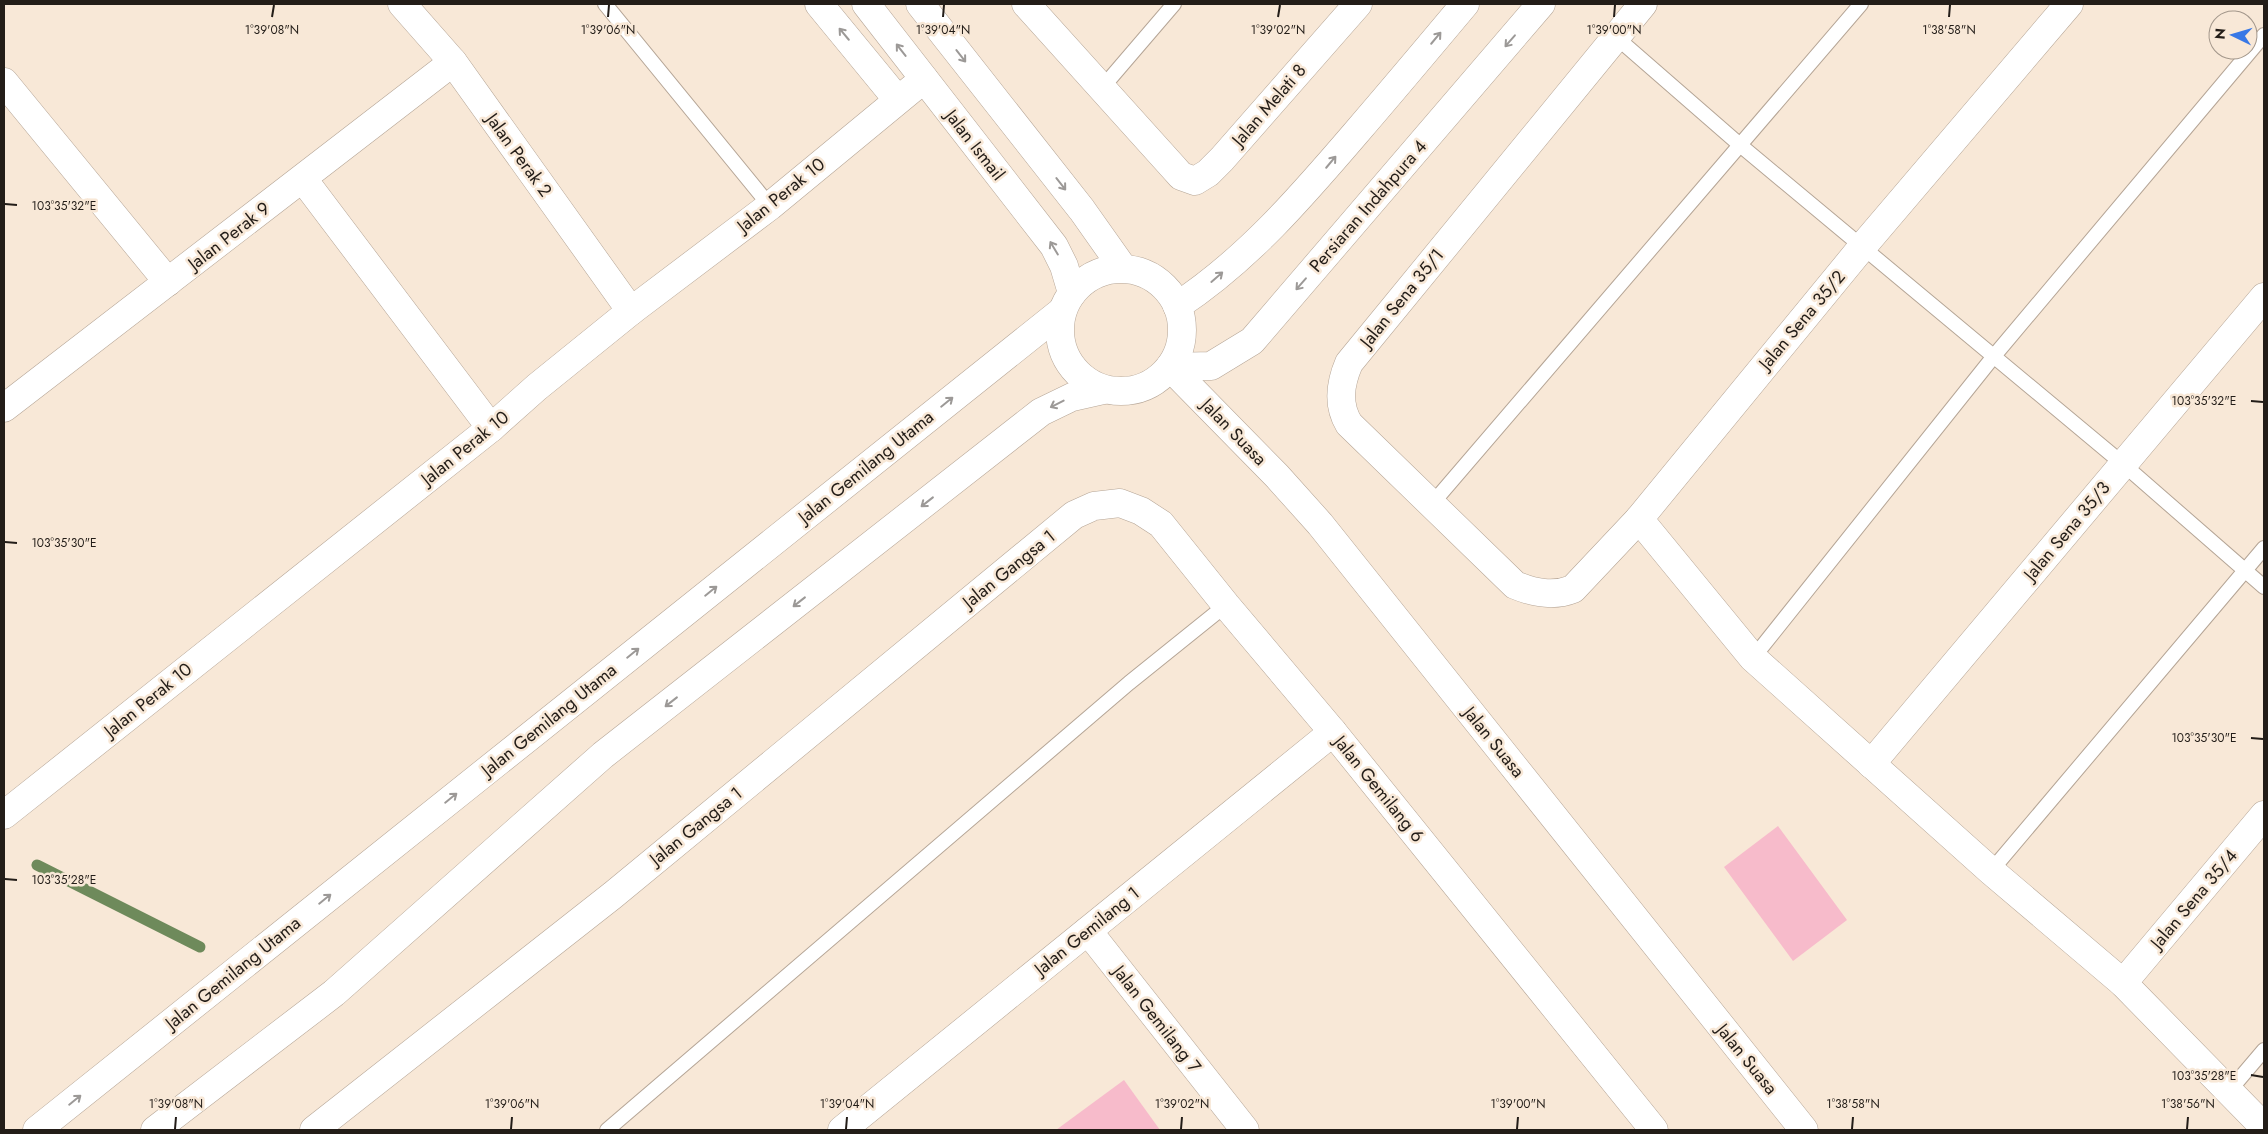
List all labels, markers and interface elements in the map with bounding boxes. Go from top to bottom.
north arrow [2208,10,2258,60]
text: 1°39'08"N [245,21,299,39]
text: 1°39'06"N [581,21,635,39]
text: 1°39'04"N [916,21,970,39]
text: 1°39'02"N [1251,21,1305,39]
text: 1°39'00"N [1587,21,1641,39]
text: 1°38'58"N [1922,21,1976,39]
text: N [2210,27,2230,40]
one-way arrow [839,28,850,41]
one-way arrow [1431,32,1442,45]
one-way arrow [1504,34,1515,47]
one-way arrow [896,44,907,57]
one-way arrow [956,49,966,63]
street label: Jalan Melati 8 [1225,58,1312,153]
street label: Jalan Ismail [938,102,1011,186]
street label: Jalan Perak 2 [479,106,558,202]
street label: Persiaran Indahpura 4 [1303,134,1433,278]
street label: Jalan Perak 10 [730,151,831,240]
one-way arrow [1325,156,1336,169]
one-way arrow [1056,177,1067,190]
street label: Jalan Perak 9 [181,196,276,278]
text: 103°35'32"E [32,197,96,215]
one-way arrow [1048,241,1058,255]
street label: Jalan Sena 35/1 [1353,243,1450,355]
street label: Jalan Sena 35/2 [1751,265,1851,377]
one-way arrow [1210,272,1223,283]
one-way arrow [1296,277,1307,290]
street label: Jalan Suasa [1194,391,1273,471]
text: 103°35'32"E [2172,392,2236,410]
one-way arrow [940,397,953,408]
one-way arrow [1050,400,1065,409]
street label: Jalan Perak 10 [414,404,515,493]
street label: Jalan Gemilang Utama [791,404,939,531]
street label: Jalan Sena 35/3 [2016,476,2116,588]
one-way arrow [921,496,934,507]
street label: Jalan Gangsa 1 [956,524,1061,616]
text: 103°35'30"E [31,534,97,552]
one-way arrow [704,585,717,596]
one-way arrow [793,596,806,607]
one-way arrow [626,647,639,658]
street label: Jalan Perak 10 [97,656,198,745]
street label: Jalan Gemilang Utama [474,657,622,784]
one-way arrow [664,697,678,707]
street label: Jalan Suasa [1456,699,1531,783]
street label: Jalan Gemilang 6 [1326,728,1430,848]
text: 103°35'30"E [2171,729,2237,747]
street label: Jalan Gangsa 1 [643,781,748,873]
one-way arrow [445,792,458,803]
street label: Jalan Sena 35/4 [2143,844,2243,956]
text: 103°35'28"E [32,871,96,889]
street label: Jalan Gemilang 1 [1027,880,1145,983]
one-way arrow [318,894,331,905]
street label: Jalan Gemilang Utama [158,910,306,1037]
street label: Jalan Gemilang 7 [1106,958,1208,1079]
street label: Jalan Suasa [1709,1016,1784,1100]
text: 103°35'28"E [2172,1067,2236,1085]
one-way arrow [68,1094,81,1105]
text: 1°39'08"N [149,1095,203,1113]
text: 1°39'06"N [485,1095,539,1113]
text: 1°39'04"N [820,1095,874,1113]
text: 1°39'02"N [1155,1095,1209,1113]
text: 1°39'00"N [1491,1095,1545,1113]
text: 1°38'58"N [1826,1095,1880,1113]
text: 1°38'56"N [2161,1095,2215,1113]

